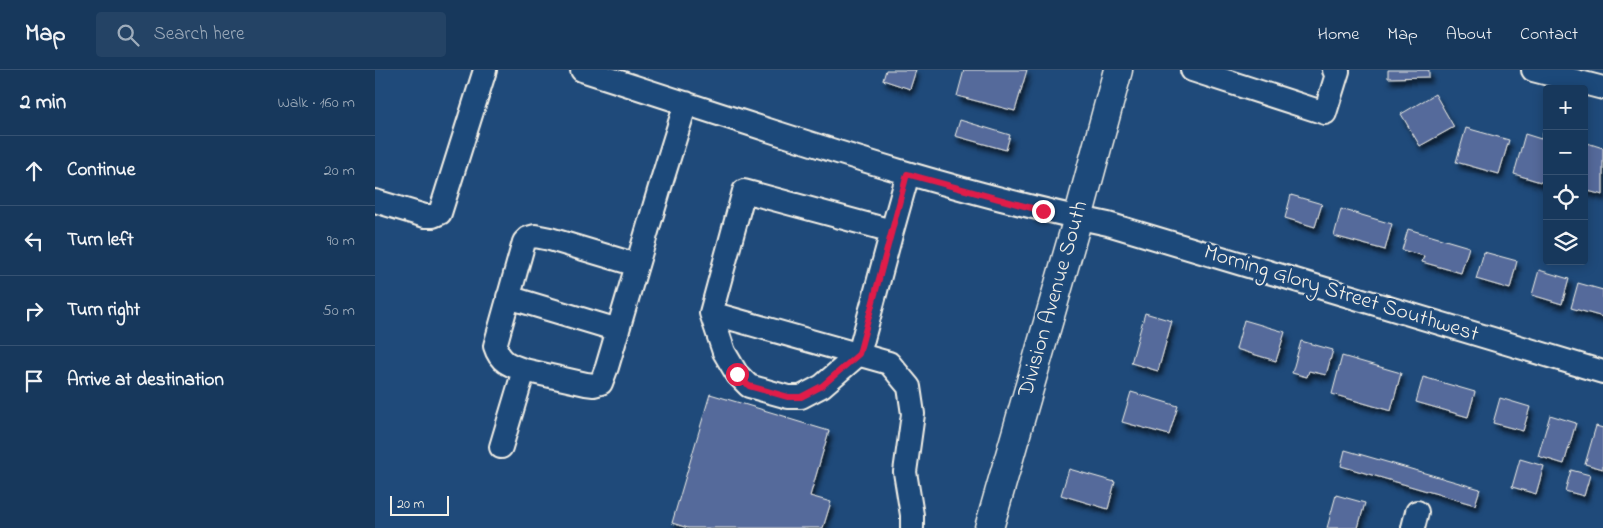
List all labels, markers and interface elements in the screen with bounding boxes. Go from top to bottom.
search box [96,12,446,57]
text: Map [25,17,66,52]
icon: search [114,21,142,49]
text: Search here [154,21,245,48]
text: Home [1318,22,1359,48]
text: Map [1387,22,1418,48]
text: About [1446,22,1492,48]
text: Contact [1520,22,1578,48]
map controls [1543,85,1588,265]
button: + [1543,85,1588,130]
text: 2 min [20,88,66,118]
text: Walk · 160 m [277,91,355,115]
button: − [1543,130,1588,175]
icon: ahead [20,157,48,185]
text: Continue [67,157,135,184]
text: 20 m [324,159,355,183]
button: locate [1543,175,1588,220]
street label: Division Avenue South [1010,197,1097,402]
route end [1032,200,1055,223]
button: layers [1543,220,1588,265]
icon: left [20,227,48,255]
text: Turn left [67,227,134,254]
text: 90 m [327,229,355,253]
street label: Morning Glory Street Southwest [1199,237,1483,352]
icon: right [20,297,48,325]
text: Turn right [67,297,140,324]
text: 50 m [323,299,355,323]
route start [726,363,749,386]
icon: arrive [20,367,48,395]
text: Arrive at destination [67,367,224,394]
scale bar [390,493,449,516]
text: 20 m [397,494,424,515]

